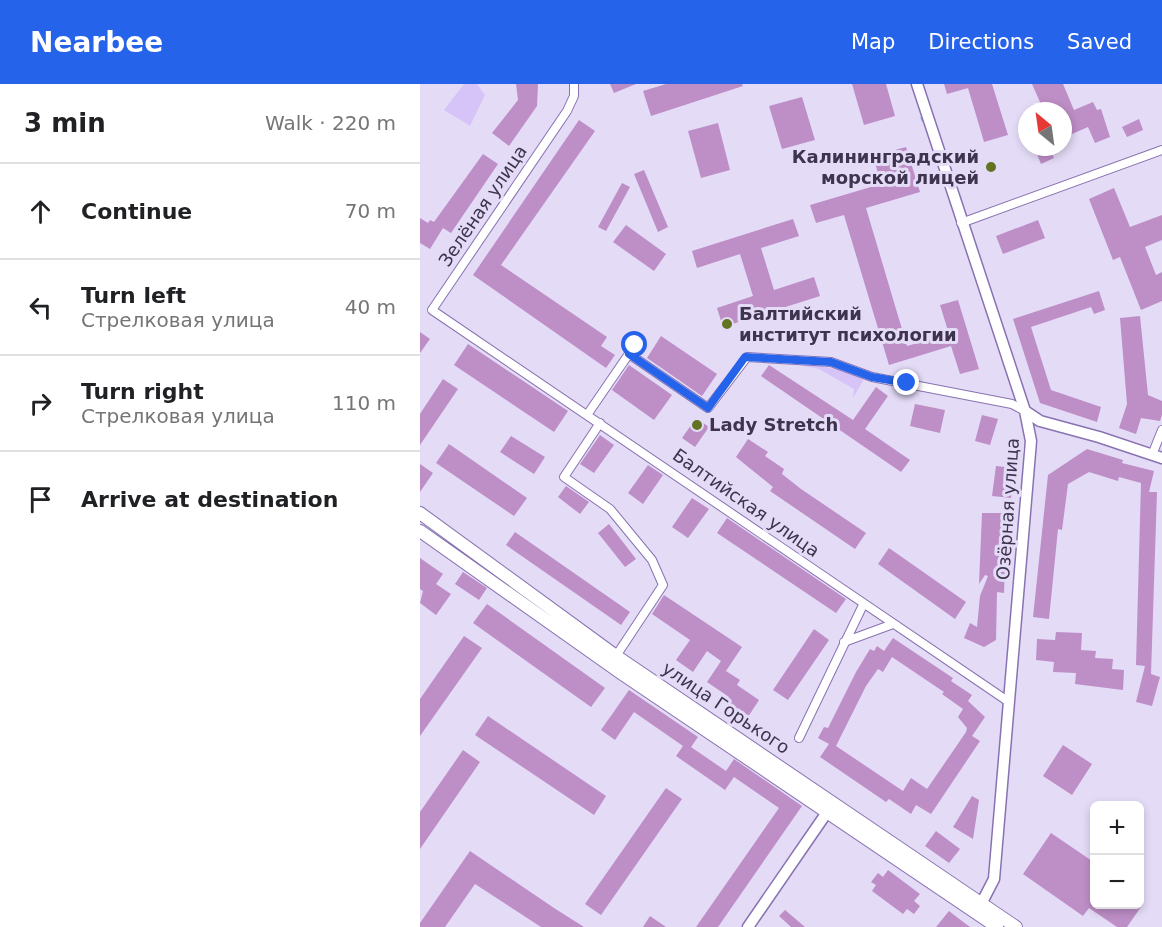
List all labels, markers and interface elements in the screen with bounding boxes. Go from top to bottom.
text: Nearbee [30,26,163,59]
text: Map [851,30,895,54]
text: Directions [928,30,1034,54]
text: Saved [1067,30,1132,54]
north arrow [1018,102,1072,156]
text: 3 min [24,108,106,138]
text: Walk · 220 m [265,111,396,135]
street label: Зелёная улица [434,141,531,270]
place label: Калининградский морской лицей [792,146,979,188]
marker: Калининградский морской лицей [984,160,998,174]
icon: ahead [24,195,57,228]
text: Continue [81,199,192,224]
text: 70 m [345,199,396,223]
text: Turn left [81,283,186,308]
icon: left [24,291,57,324]
text: 40 m [345,295,396,319]
place label: Балтийский институт психологии [739,303,957,345]
text: Стрелковая улица [81,308,275,332]
marker: Балтийский институт психологии [720,317,734,331]
route start [621,331,647,357]
route end [893,369,919,395]
text: Turn right [81,379,204,404]
icon: right [24,387,57,420]
text: 110 m [332,391,396,415]
text: Стрелковая улица [81,404,275,428]
place label: Lady Stretch [709,414,838,435]
marker: Lady Stretch [690,418,704,432]
street label: Озёрная улица [992,437,1023,581]
street label: Балтийская улица [669,444,824,561]
icon: arrive [24,483,57,516]
text: Arrive at destination [81,487,338,512]
street label: улица Горького [659,657,794,758]
map controls [1090,801,1144,909]
button: + [1090,801,1144,855]
button: − [1090,855,1144,909]

